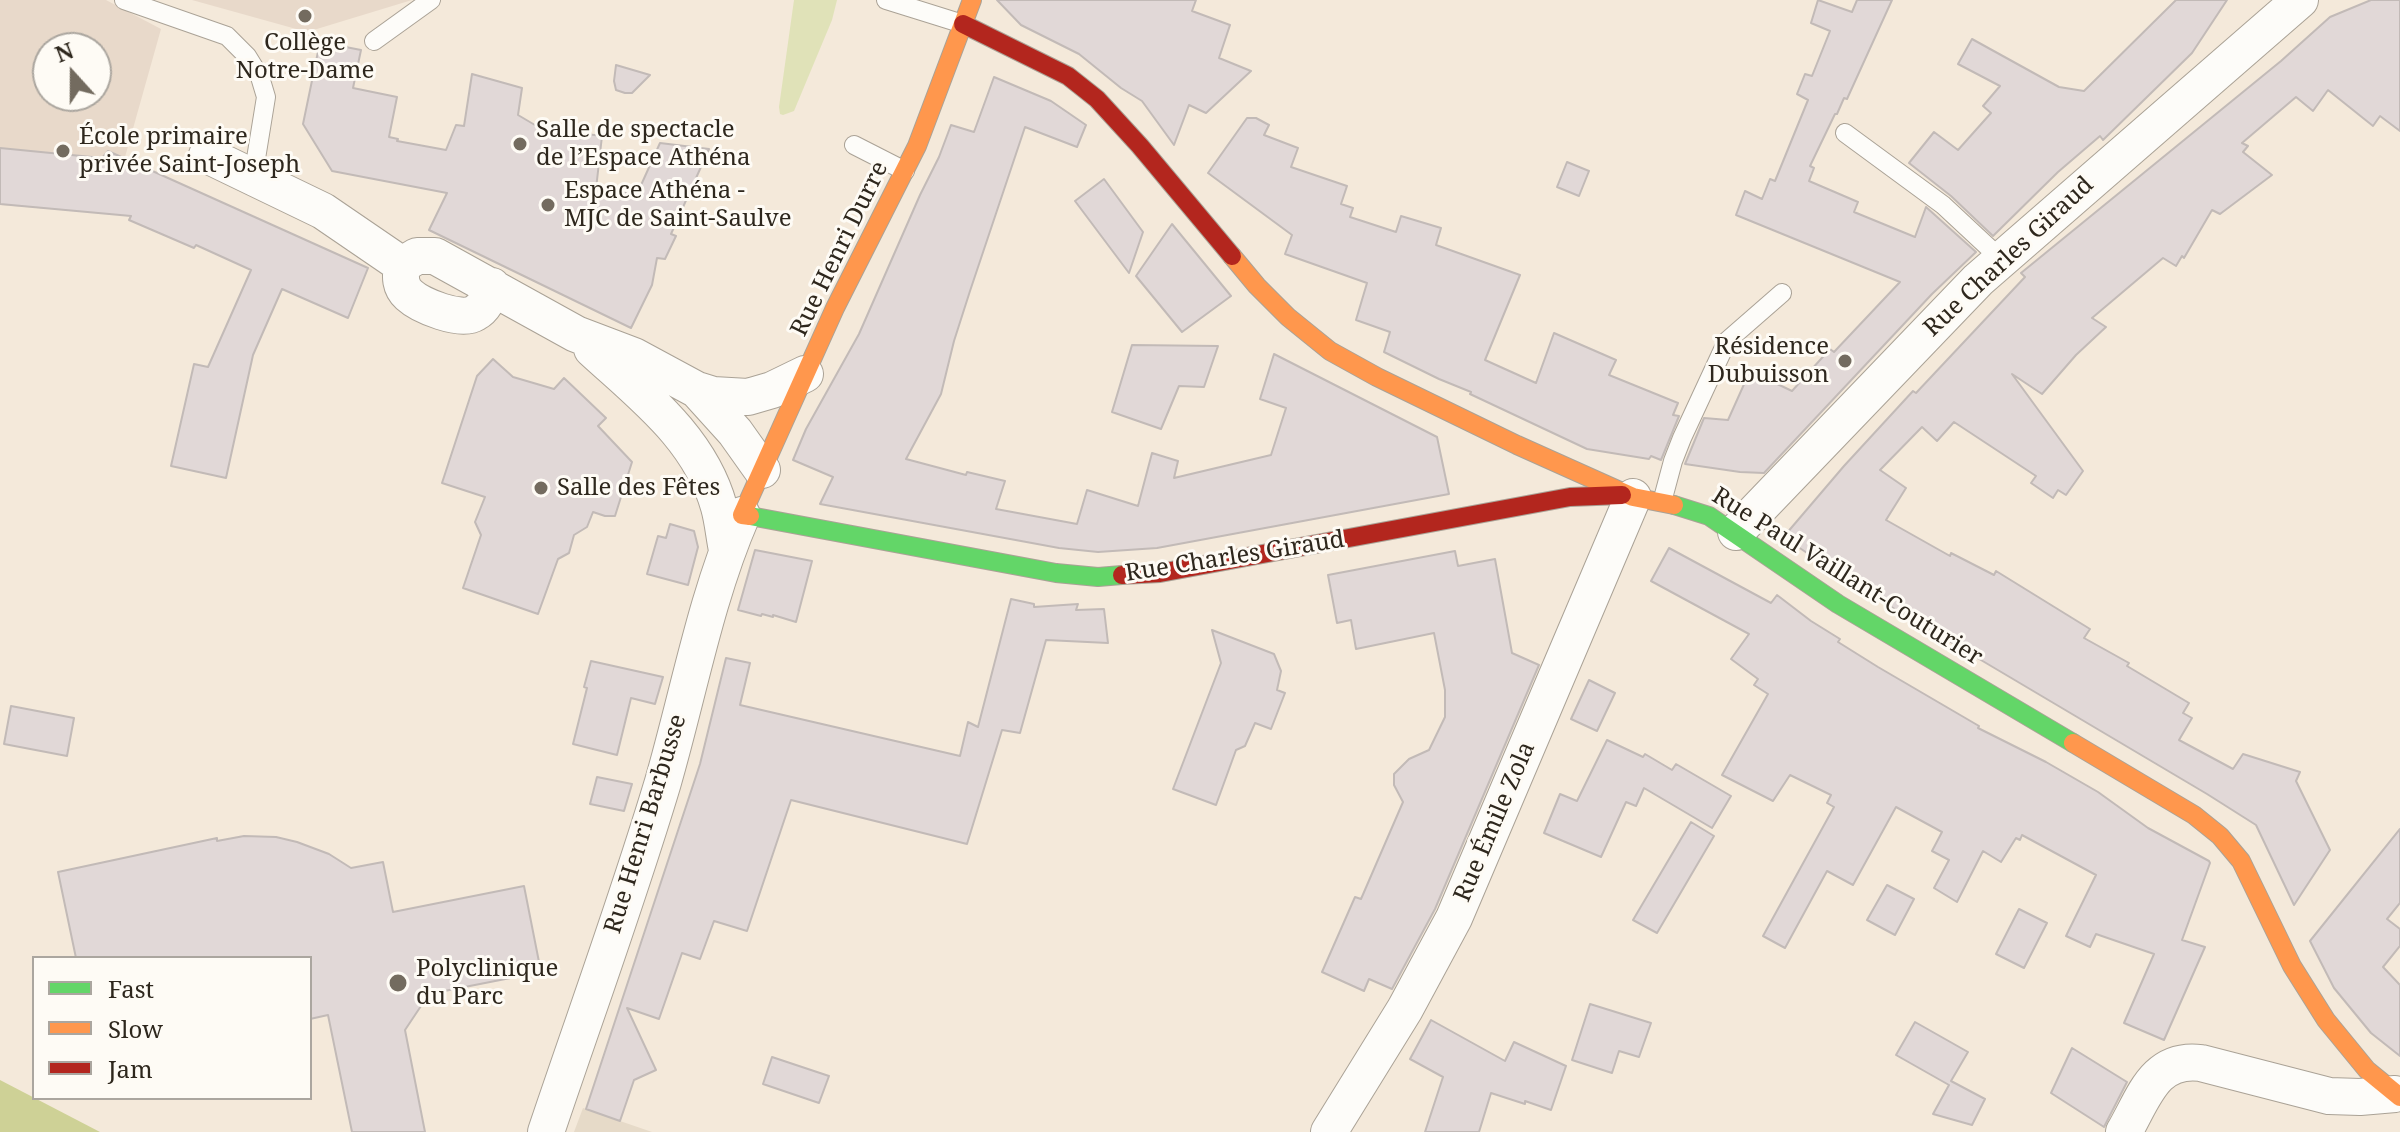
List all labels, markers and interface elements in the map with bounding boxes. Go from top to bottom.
marker: Collège Notre-Dame [296,7,314,25]
place label: Collège Notre-Dame [236,29,374,85]
north arrow [32,32,112,112]
text: N [51,34,78,69]
place label: Salle de spectacle de l’Espace Athéna [536,116,751,172]
place label: École primaire privée Saint-Joseph [79,123,300,179]
marker: Salle de spectacle de l’Espace Athéna [511,135,529,153]
marker: École primaire privée Saint-Joseph [54,142,72,160]
street label: Rue Henri Durre [785,157,895,341]
street label: Rue Charles Giraud [1918,171,2100,343]
place label: Espace Athéna - MJC de Saint-Saulve [564,177,791,233]
marker: Espace Athéna - MJC de Saint-Saulve [539,196,557,214]
place label: Résidence Dubuisson [1708,333,1829,389]
marker: Résidence Dubuisson [1836,352,1854,370]
place label: Salle des Fêtes [557,474,720,502]
marker: Salle des Fêtes [532,479,550,497]
street label: Rue Paul Vaillant-Couturier [1707,482,1987,672]
street label: Rue Charles Giraud [1123,525,1347,589]
street label: Rue Henri Barbusse [599,711,693,937]
street label: Rue Émile Zola [1448,738,1542,906]
place label: Polyclinique du Parc [416,955,558,1011]
legend [32,956,312,1100]
text: Fast [108,972,154,1005]
marker: Polyclinique du Parc [387,972,409,994]
text: Slow [108,1012,163,1045]
text: Jam [108,1052,153,1085]

